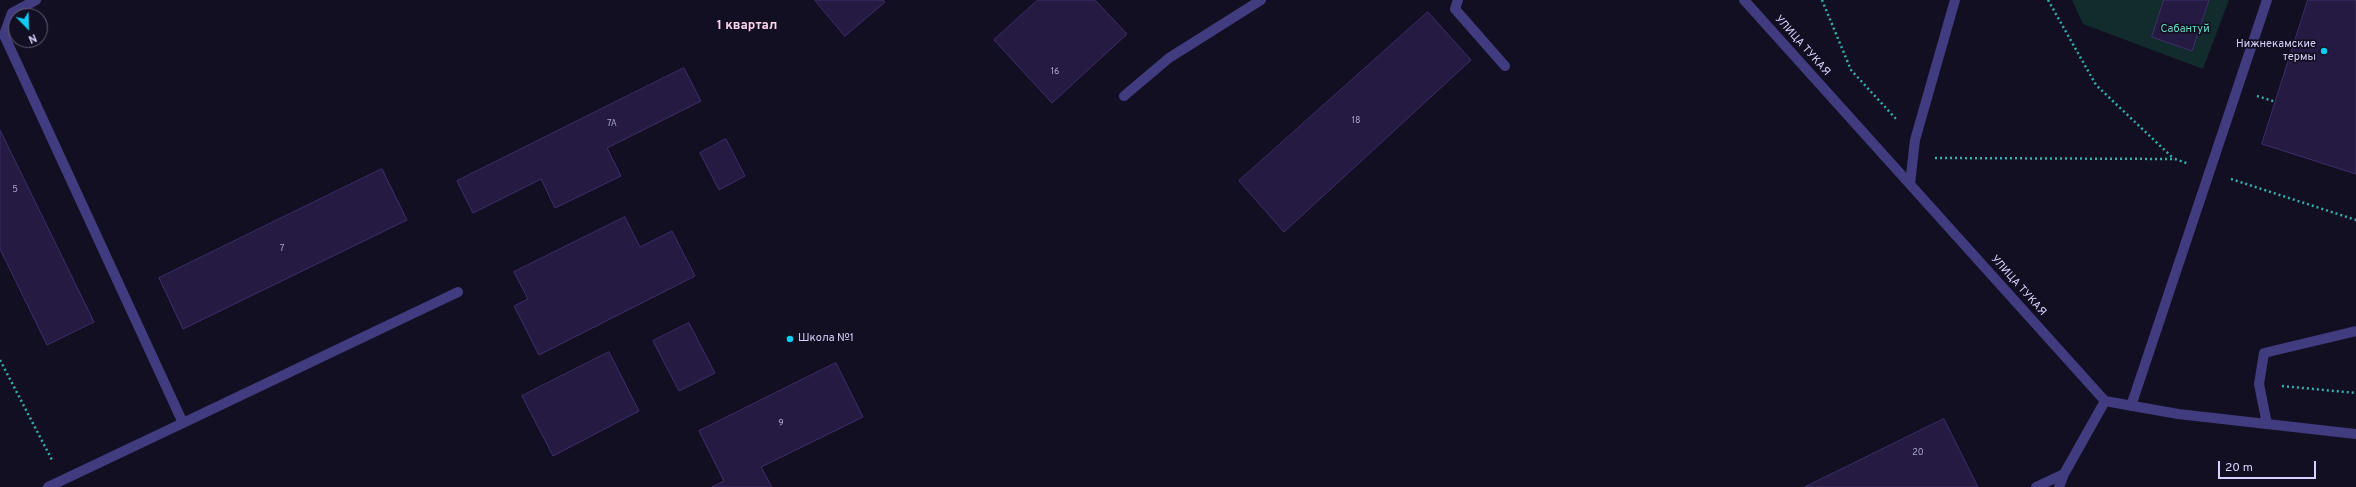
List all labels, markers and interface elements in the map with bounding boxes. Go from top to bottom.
north arrow [8,8,48,48]
street label: УЛИЦА ТУКАЯ [1771,13,1833,79]
district label: 1 квартал [717,18,777,34]
park label: Сабантуй [2160,23,2210,37]
text: N [26,30,39,46]
place label: Нижнекамские термы [2236,38,2316,64]
marker: Нижнекамские термы [2319,46,2329,56]
house number: 16 [1051,67,1059,77]
house number: 18 [1352,116,1360,126]
house number: 7А [607,119,617,129]
house number: 5 [12,185,18,195]
house number: 7 [280,244,284,254]
street label: УЛИЦА ТУКАЯ [1987,253,2049,319]
place label: Школа №1 [798,332,854,346]
marker: Школа №1 [785,334,795,344]
house number: 9 [778,419,784,429]
house number: 20 [1912,448,1924,458]
scale bar [2220,453,2318,479]
text: 20 m [2225,460,2253,476]

